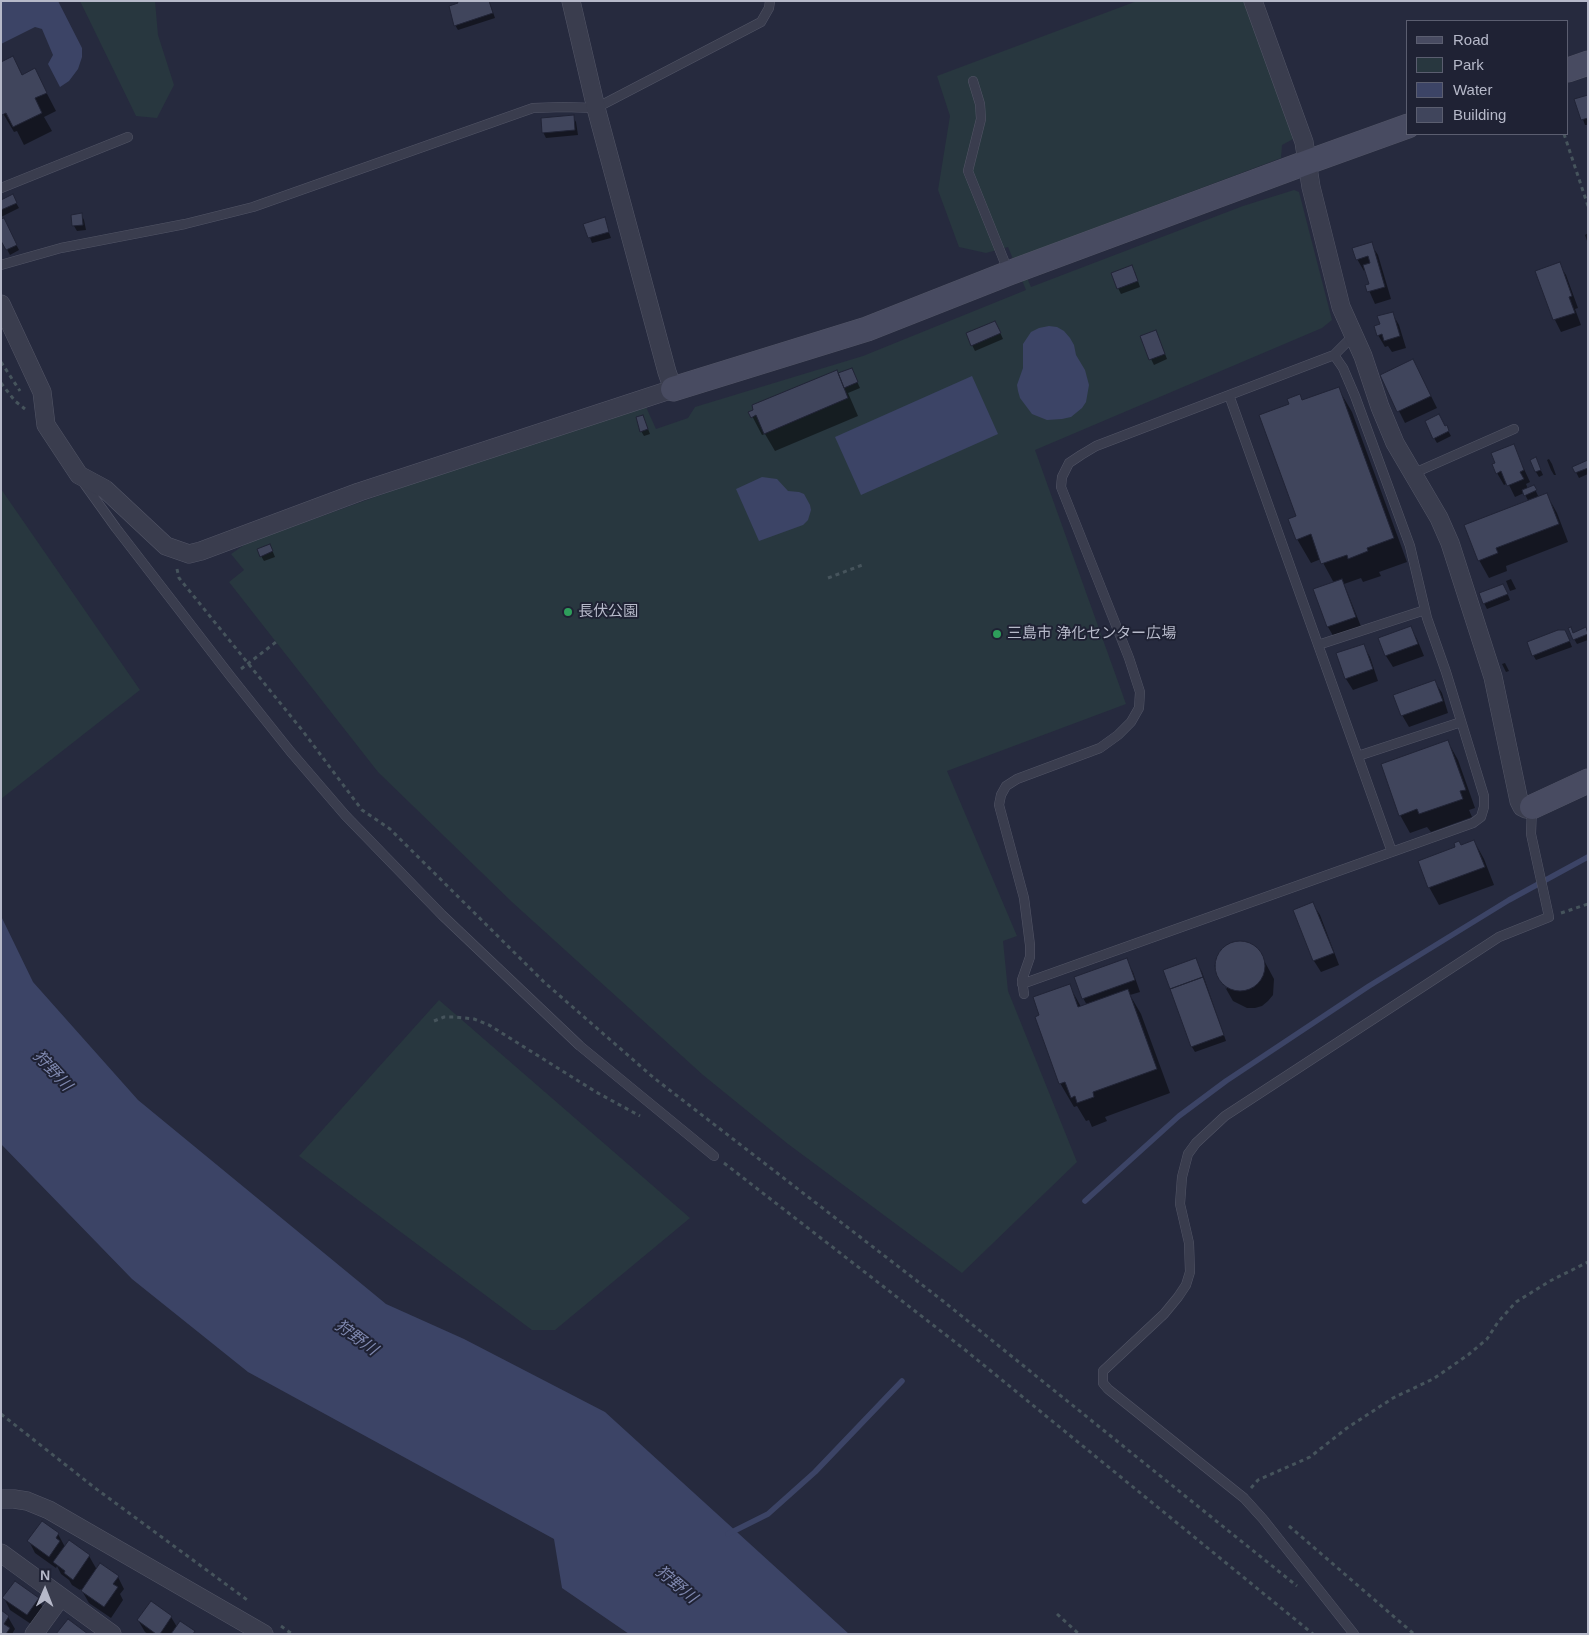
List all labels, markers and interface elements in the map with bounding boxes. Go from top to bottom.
legend [1406,20,1569,135]
text: Road [1453,31,1489,48]
text: Park [1453,56,1484,73]
text: Water [1453,81,1492,98]
text: Building [1453,106,1506,123]
place label: 長伏公園 [578,603,638,621]
marker: 長伏公園 [562,606,574,618]
place label: 三島市 浄化センター広場 [1007,625,1176,643]
marker: 三島市 浄化センター広場 [991,628,1003,640]
water label: 狩野川 [29,1047,75,1095]
water label: 狩野川 [331,1316,381,1360]
water label: 狩野川 [651,1562,701,1608]
north arrow [20,1565,70,1615]
text: N [40,1567,50,1583]

